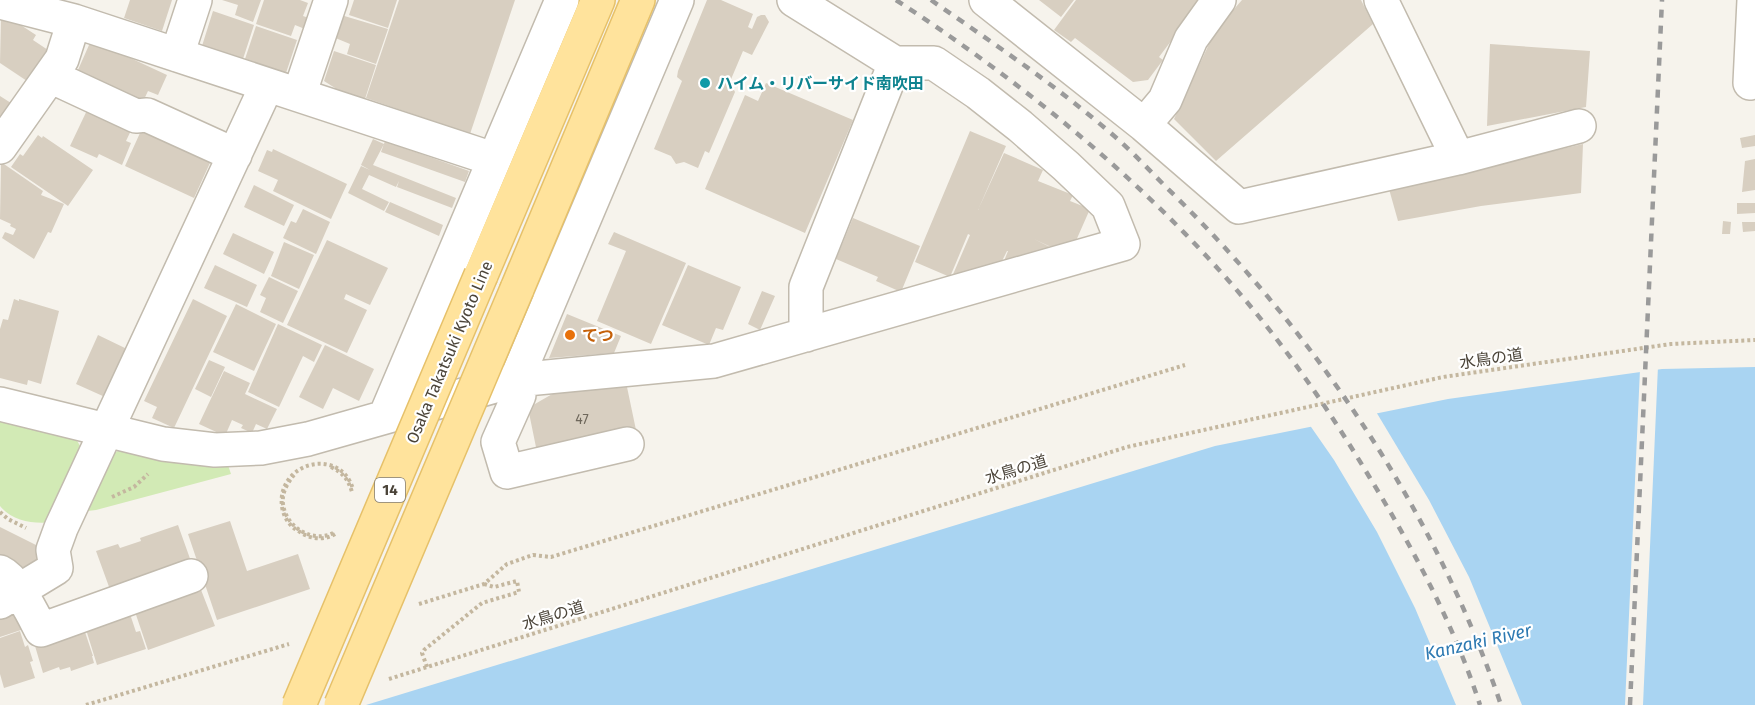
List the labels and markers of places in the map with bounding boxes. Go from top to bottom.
place label: ハイム・リバーサイド南吹田 [717,74,924,93]
marker: ハイム・リバーサイド南吹田 [698,76,712,90]
place label: てつ [582,326,614,345]
marker: てつ [563,328,577,342]

